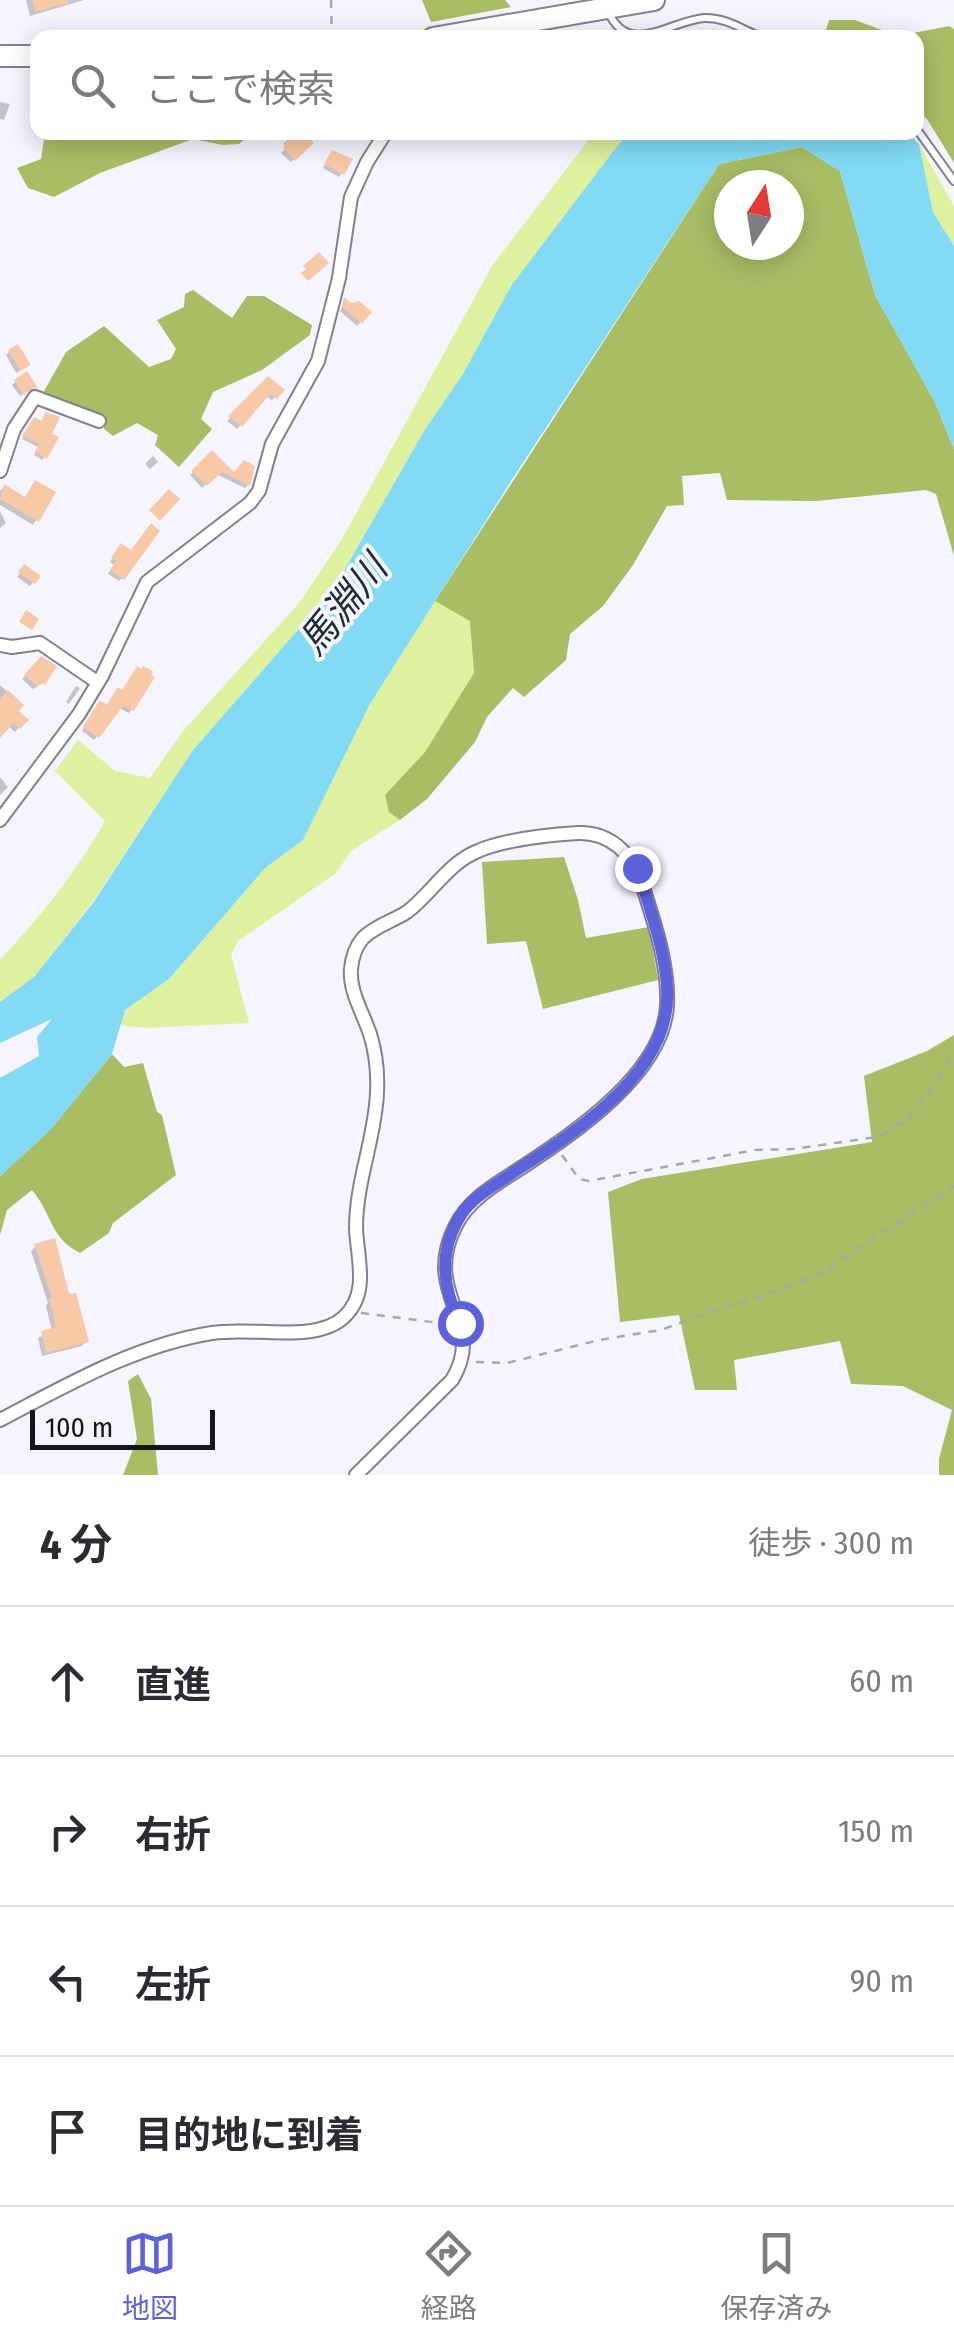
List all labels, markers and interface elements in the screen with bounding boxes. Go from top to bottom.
search box [30,30,924,140]
icon: search [65,58,120,113]
text: ここで検索 [145,66,335,112]
north arrow [714,170,804,260]
water label: 馬淵川 [289,543,399,664]
route end [615,846,661,892]
route start [438,1301,484,1347]
scale bar [30,1405,215,1450]
text: 100 m [45,1411,113,1444]
text: 4 分 [40,1520,112,1570]
text: 徒歩 · 300 m [748,1524,914,1562]
icon: ahead [40,1654,95,1709]
text: 直進 [135,1662,211,1708]
text: 60 m [849,1662,914,1700]
icon: right [40,1804,95,1859]
text: 右折 [135,1812,211,1858]
text: 150 m [838,1812,914,1850]
icon: left [40,1954,95,2009]
text: 左折 [135,1962,211,2008]
text: 90 m [850,1962,914,2000]
icon: arrive [40,2104,95,2159]
text: 目的地に到着 [135,2112,363,2158]
tab: 地図 [122,2226,178,2326]
tab: 経路 [421,2226,477,2326]
tab: 保存済み [720,2226,832,2326]

